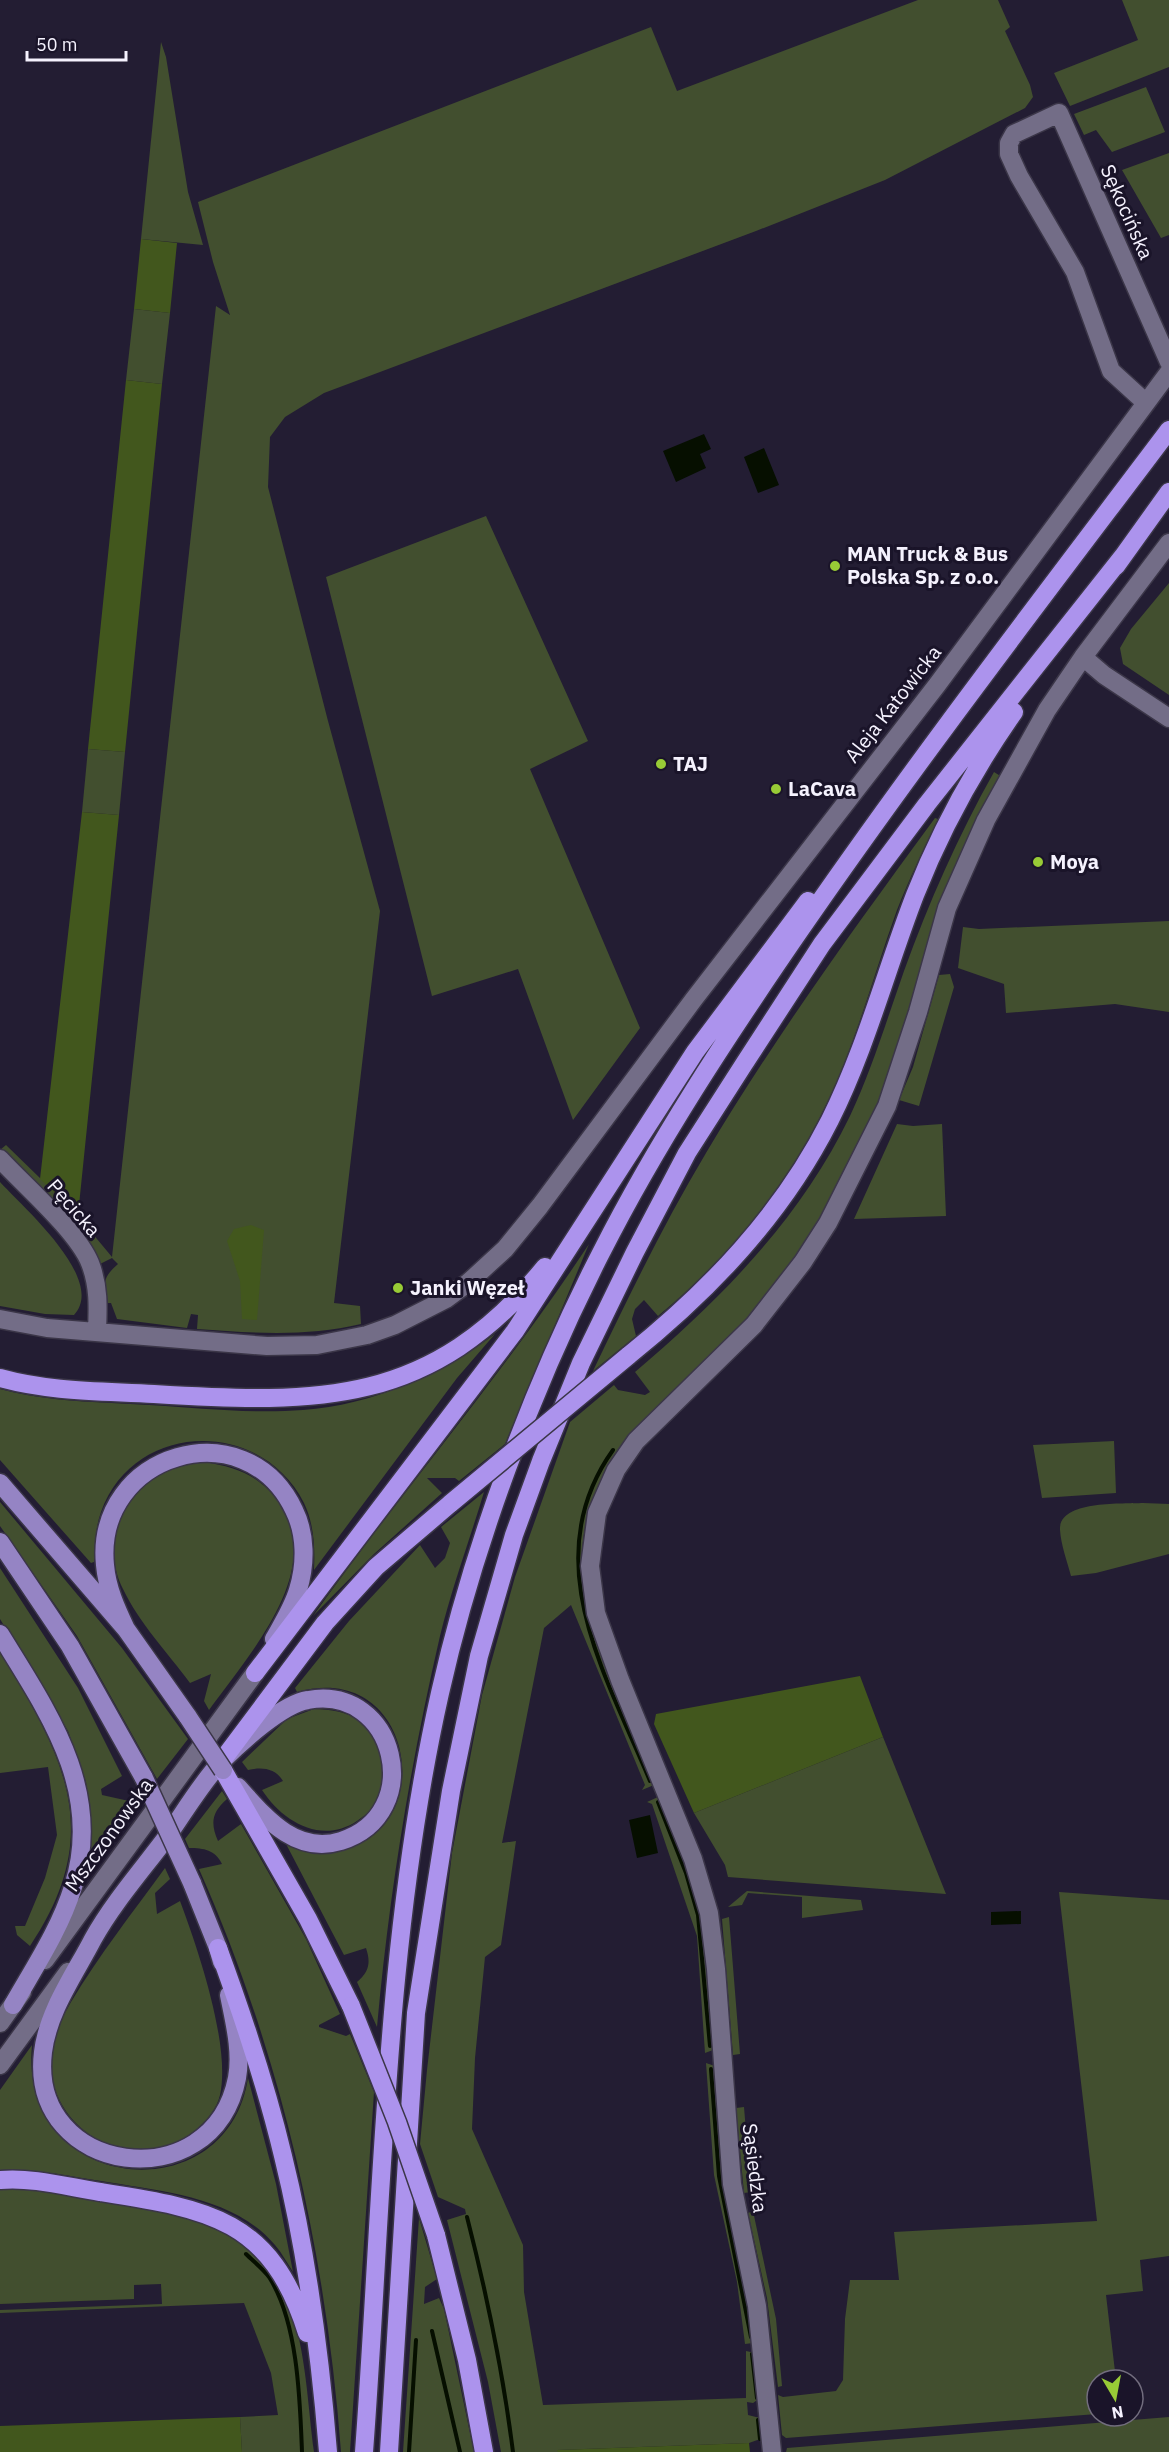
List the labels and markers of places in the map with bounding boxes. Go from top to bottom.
place label: MAN Truck & Bus Polska Sp. z o.o. [847,540,1008,590]
marker: MAN Truck & Bus Polska Sp. z o.o. [828,559,842,573]
place label: TAJ [673,750,708,777]
marker: TAJ [654,757,668,771]
place label: LaCava [788,775,856,802]
marker: LaCava [769,782,783,796]
place label: Moya [1050,848,1099,875]
marker: Moya [1031,855,1045,869]
place label: Janki Węzeł [410,1274,525,1301]
marker: Janki Węzeł [391,1281,405,1295]

